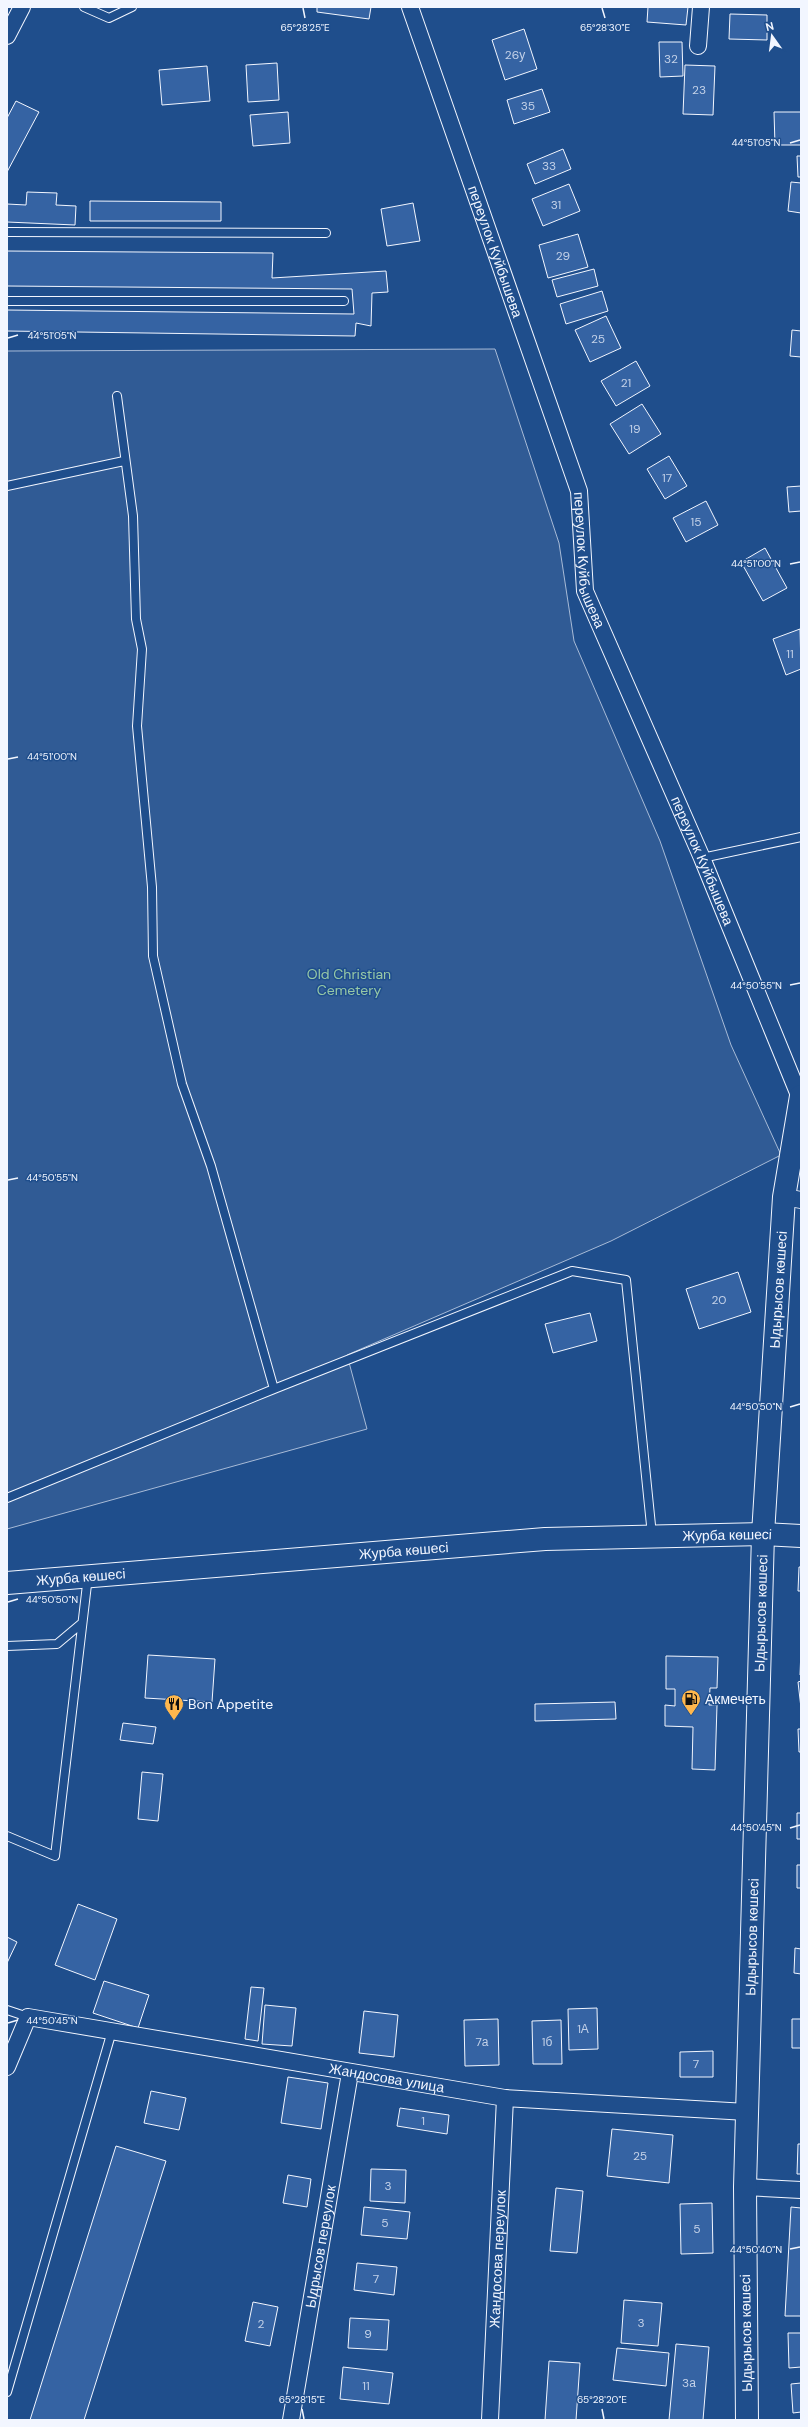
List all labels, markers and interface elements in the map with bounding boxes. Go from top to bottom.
north arrow [752,16,792,56]
text: N [764,19,775,34]
text: 65°28'25"E [280,21,330,34]
text: 65°28'30"E [580,21,630,34]
house number: 26у [505,47,525,63]
house number: 32 [664,51,678,67]
house number: 23 [692,82,706,98]
house number: 35 [521,98,535,114]
text: 44°51'05"N [732,136,781,149]
house number: 33 [542,158,556,174]
street label: переулок Куйбышева [464,183,527,320]
house number: 31 [551,197,561,213]
house number: 29 [556,248,570,264]
text: 44°51'05"N [28,329,77,342]
house number: 25 [591,331,605,347]
house number: 21 [621,375,631,391]
house number: 19 [629,421,641,437]
house number: 17 [662,470,672,486]
street label: переулок Куйбышева [570,491,609,631]
house number: 15 [690,514,702,530]
text: 44°51'00"N [731,557,781,570]
house number: 11 [786,646,794,662]
text: 44°51'00"N [27,750,77,763]
street label: переулок Куйбышева [667,793,738,928]
park label: Old Christian Cemetery [307,965,391,999]
text: 44°50'55"N [730,979,782,992]
text: 44°50'55"N [26,1171,78,1184]
street label: Ыдырысов көшесі [766,1230,791,1349]
house number: 20 [711,1292,727,1308]
text: 44°50'50"N [730,1400,782,1413]
street label: Журба көшесі [682,1525,772,1545]
street label: Журба көшесі [358,1538,449,1563]
street label: Ыдырысов көшесі [750,1554,771,1672]
street label: Журба көшесі [35,1564,126,1590]
text: 44°50'50"N [26,1593,78,1606]
fuel station icon: Акмечеть [680,1688,702,1716]
place label: Акмечеть [705,1690,766,1708]
restaurant icon: Bon Appetite [163,1693,185,1721]
place label: Bon Appetite [188,1695,273,1713]
text: 44°50'45"N [730,1821,782,1834]
street label: Ыдырысов көшесі [741,1878,763,1996]
text: 44°50'45"N [26,2014,78,2027]
house number: 1А [577,2021,589,2037]
house number: 7а [475,2034,489,2050]
house number: 1б [542,2034,552,2050]
house number: 7 [693,2056,699,2072]
street label: Жандосова улица [328,2059,446,2097]
house number: 1 [421,2113,425,2129]
house number: 25 [633,2148,647,2164]
house number: 3 [384,2178,392,2194]
street label: Ыдрысов переулок [301,2183,340,2309]
street label: Жандосова переулок [485,2189,510,2329]
house number: 5 [381,2215,389,2231]
house number: 5 [693,2221,701,2237]
text: 44°50'40"N [730,2243,782,2256]
house number: 7 [373,2271,379,2287]
street label: Ыдырысов көшесі [736,2274,756,2392]
house number: 3 [637,2315,645,2331]
house number: 2 [258,2316,265,2332]
house number: 9 [364,2326,372,2342]
house number: 3а [682,2375,696,2391]
house number: 11 [362,2378,370,2394]
text: 65°28'15"E [279,2393,326,2406]
text: 65°28'20"E [577,2393,627,2406]

